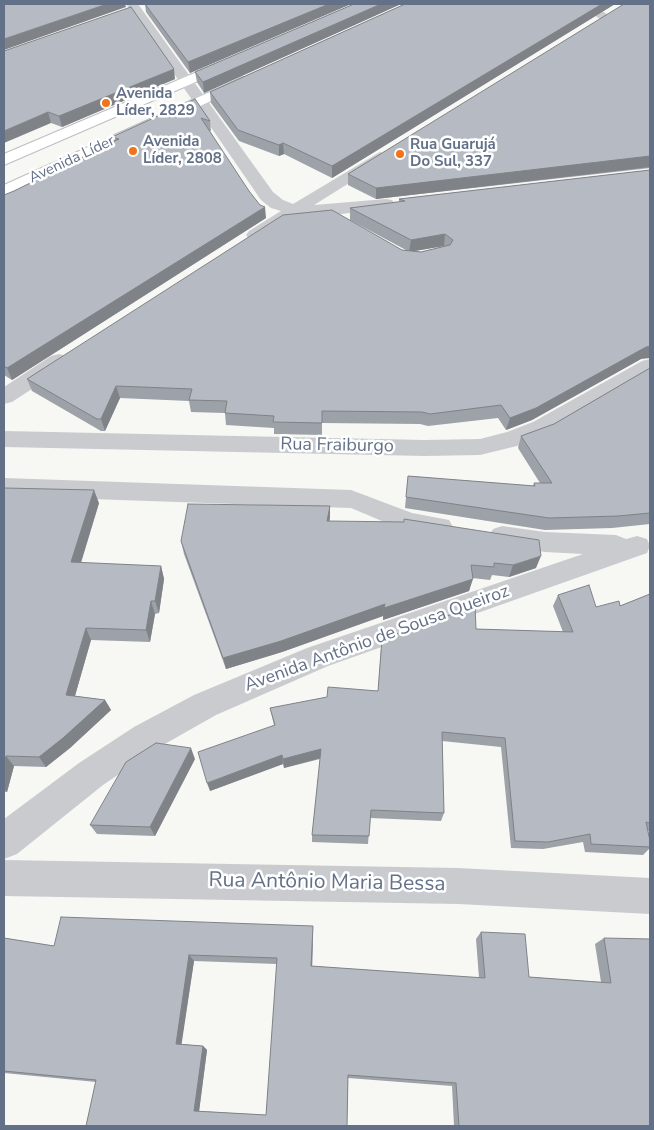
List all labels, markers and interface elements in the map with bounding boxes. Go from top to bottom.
place label: Avenida Líder, 2829 [116,85,195,120]
marker: Avenida Líder, 2829 [100,97,112,109]
street label: Avenida Líder [26,132,118,188]
place label: Avenida Líder, 2808 [143,133,222,168]
place label: Rua Guarujá Do Sul, 337 [410,136,496,171]
marker: Avenida Líder, 2808 [127,145,139,157]
marker: Rua Guarujá Do Sul, 337 [394,148,406,160]
street label: Rua Fraiburgo [280,434,394,458]
street label: Avenida Antônio de Sousa Queiroz [242,581,512,697]
street label: Rua Antônio Maria Bessa [208,868,446,898]

